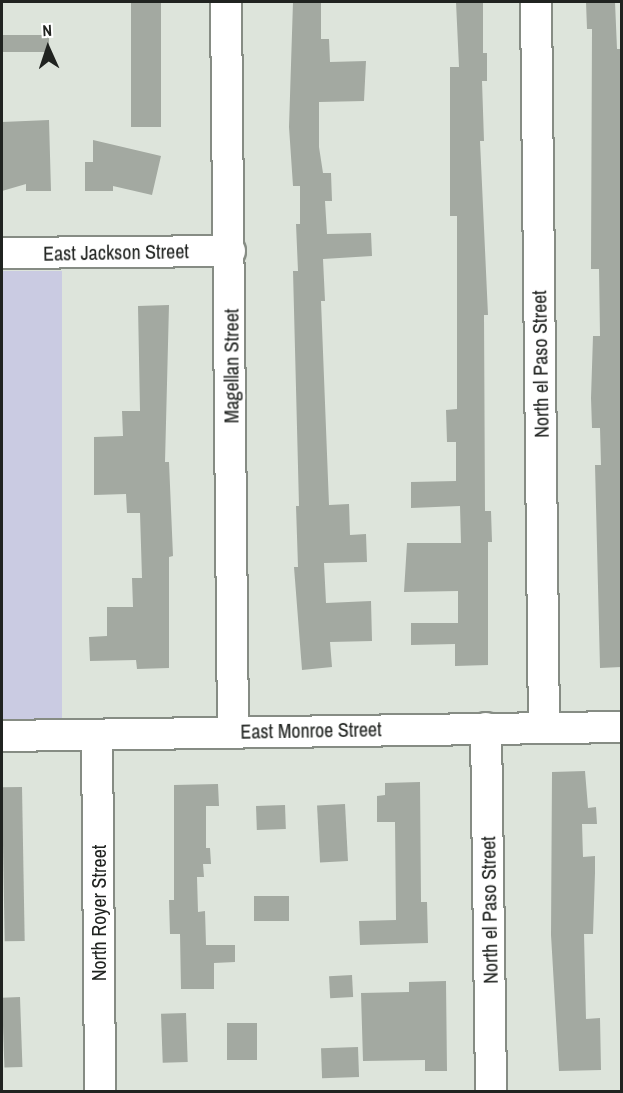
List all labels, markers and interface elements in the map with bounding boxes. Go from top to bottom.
north arrow [18,18,78,78]
text: N [42,19,52,41]
street label: East Jackson Street [43,239,189,265]
street label: North el Paso Street [527,290,553,438]
street label: Magellan Street [219,309,243,423]
street label: East Monroe Street [240,717,382,743]
street label: North el Paso Street [476,836,502,984]
street label: North Royer Street [86,845,110,981]

